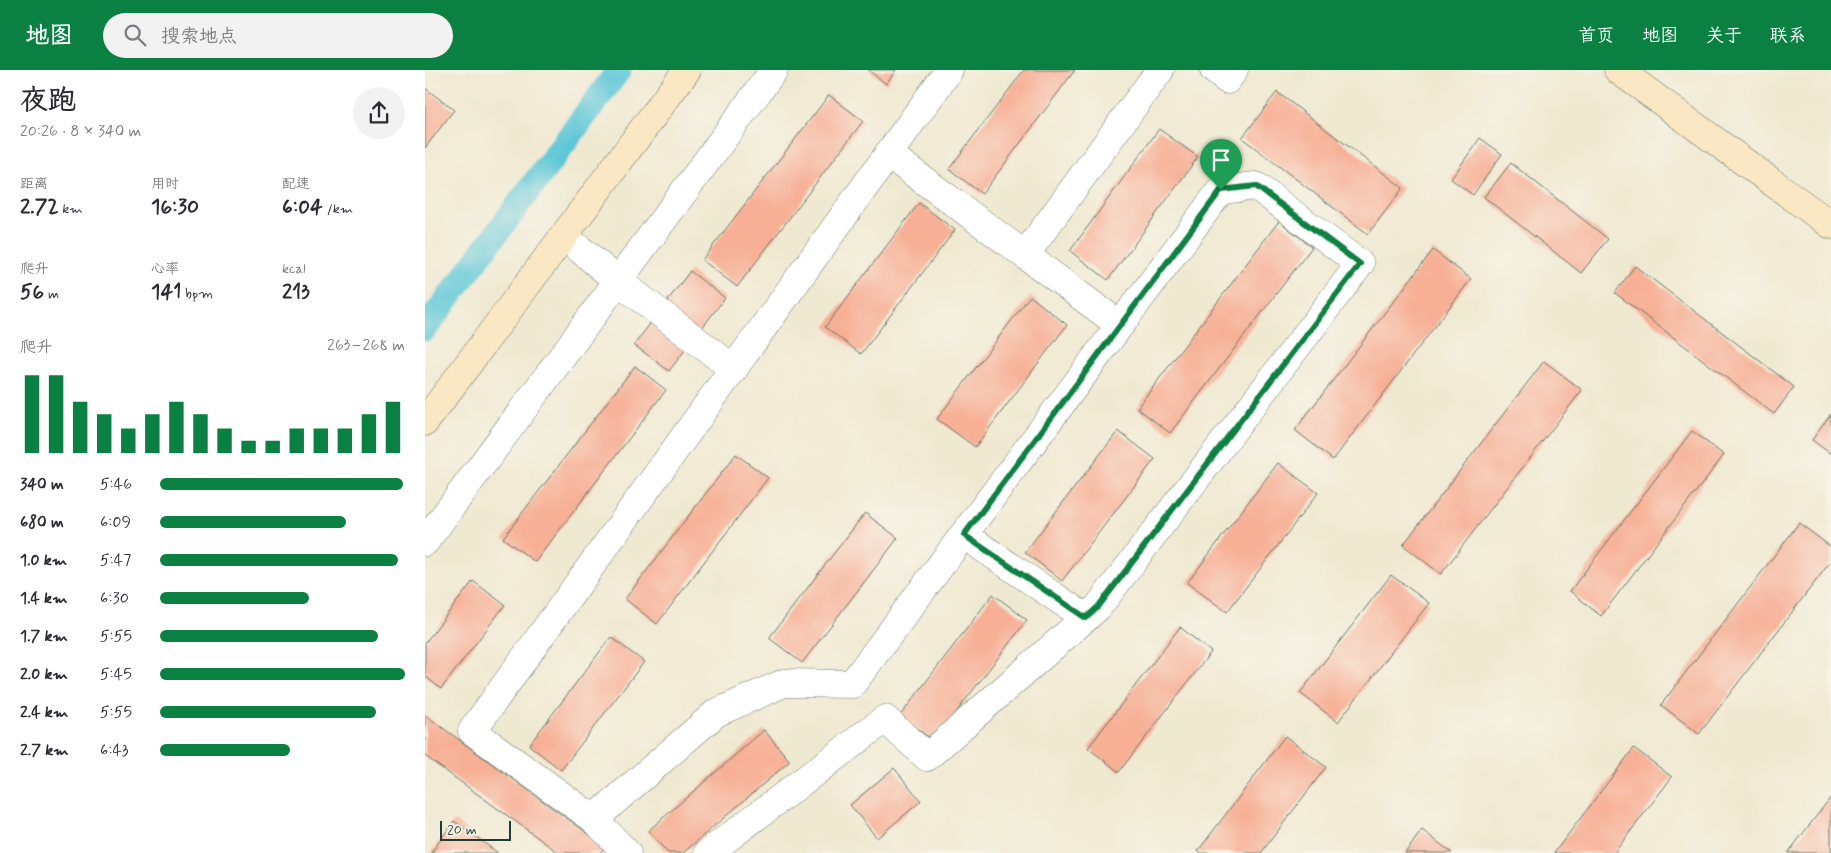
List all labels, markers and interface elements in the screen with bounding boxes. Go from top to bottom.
search box [103,13,453,58]
text: 地图 [25,21,73,52]
icon: search [121,21,149,49]
text: 搜索地点 [161,24,237,49]
text: 首页 [1578,24,1614,48]
text: 地图 [1642,24,1678,48]
text: 关于 [1706,24,1742,48]
text: 联系 [1770,24,1806,48]
text: 夜跑 [20,83,76,120]
button: share [353,87,405,139]
text: 20:26 · 8 × 340 m [20,121,141,142]
pin [1200,139,1242,190]
icon: arrive [1207,146,1235,174]
text: 距离 [20,175,48,193]
text: 用时 [151,175,179,193]
text: 配速 [282,175,310,193]
text: 2.72 [20,193,59,221]
text: 16:30 [151,193,199,221]
text: 6:04 [282,193,323,221]
text: km [59,200,83,218]
text: /km [323,200,353,218]
text: 爬升 [20,260,48,278]
text: 心率 [151,260,179,278]
text: kcal [282,260,306,278]
text: 56 [20,278,44,306]
text: 141 [151,278,181,306]
text: 213 [282,278,310,306]
text: m [44,285,59,303]
text: bpm [181,285,213,303]
text: 263–268 m [327,335,405,356]
text: 爬升 [20,337,52,358]
text: 340 m [20,474,64,495]
text: 5:46 [100,474,132,495]
text: 680 m [20,512,64,533]
text: 6:09 [100,512,131,533]
text: 1.0 km [20,550,67,571]
text: 5:47 [100,550,131,571]
text: 1.4 km [20,588,67,609]
text: 6:30 [100,588,129,609]
text: 1.7 km [20,626,68,647]
text: 5:55 [100,626,132,647]
text: 2.0 km [20,664,68,685]
text: 5:45 [100,664,132,685]
text: 2.4 km [20,702,68,723]
text: 5:55 [100,702,132,723]
text: 2.7 km [20,740,69,761]
text: 6:43 [100,740,129,761]
scale bar [440,818,511,841]
text: 20 m [447,821,477,839]

